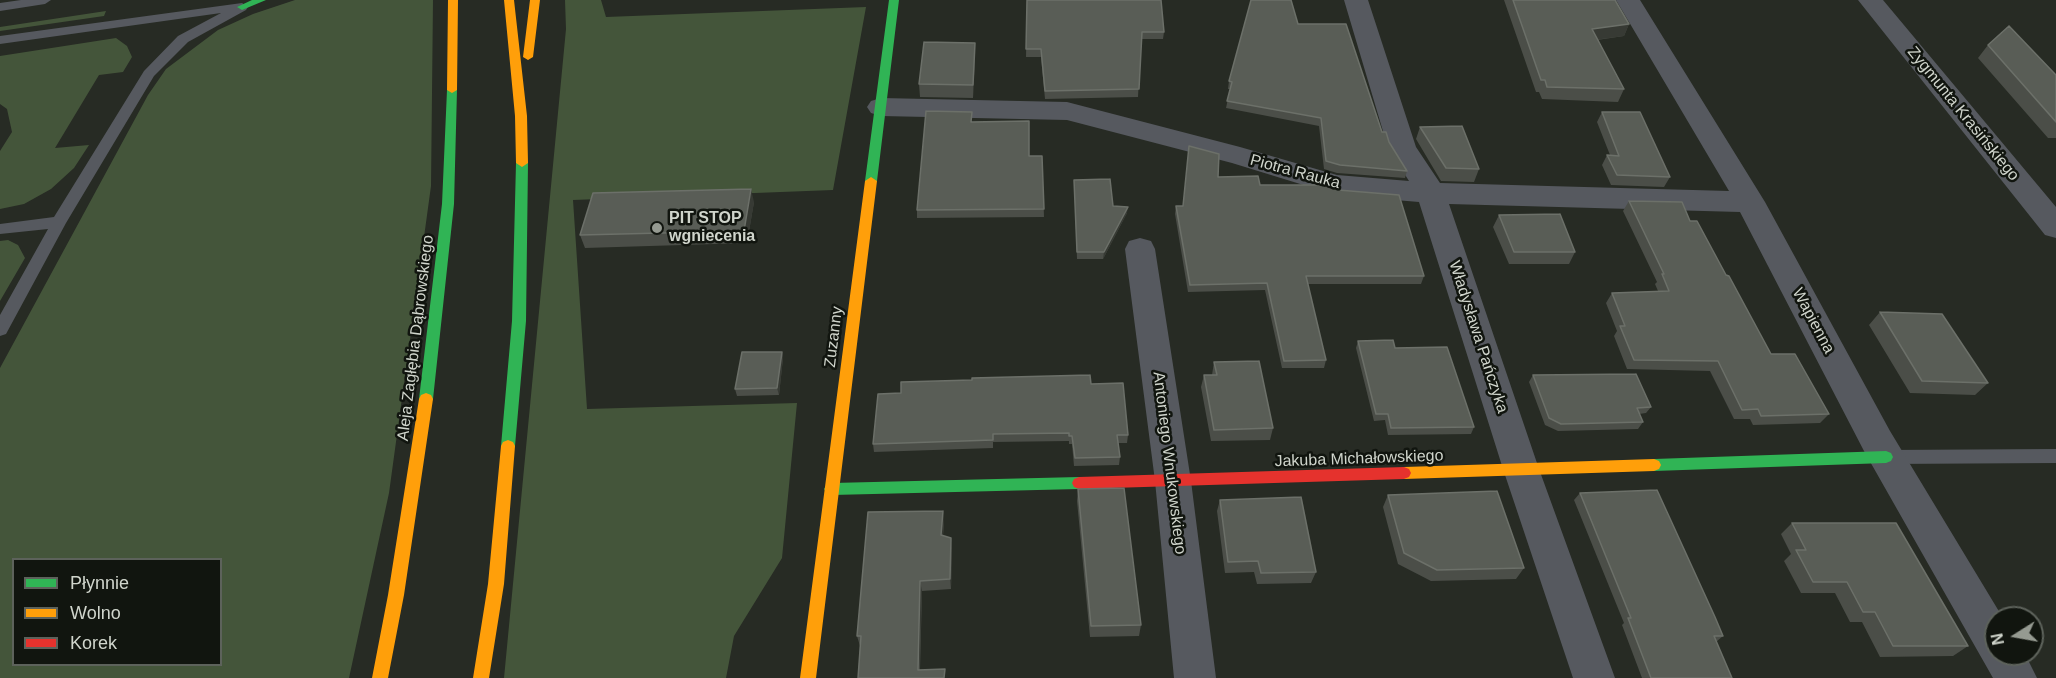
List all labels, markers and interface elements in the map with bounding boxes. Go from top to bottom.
street label: Zygmunta Krasińskiego [1903,43,2023,185]
street label: Piotra Rauka [1248,151,1342,193]
place label: PIT STOP wgniecenia [669,209,755,247]
marker: PIT STOP wgniecenia [650,221,664,235]
street label: Aleja Zagłębia Dąbrowskiego [394,234,438,442]
street label: Władysława Pańczyka [1444,258,1512,416]
street label: Wapienna [1788,285,1838,357]
street label: Zuzanny [821,305,847,369]
street label: Antoniego Wnukowskiego [1148,370,1190,556]
street label: Jakuba Michałowskiego [1274,446,1444,472]
legend [12,558,222,666]
text: Płynnie [70,573,129,593]
text: Wolno [70,603,121,623]
north arrow [1984,606,2044,666]
text: N [1988,632,2007,646]
text: Korek [70,633,117,653]

